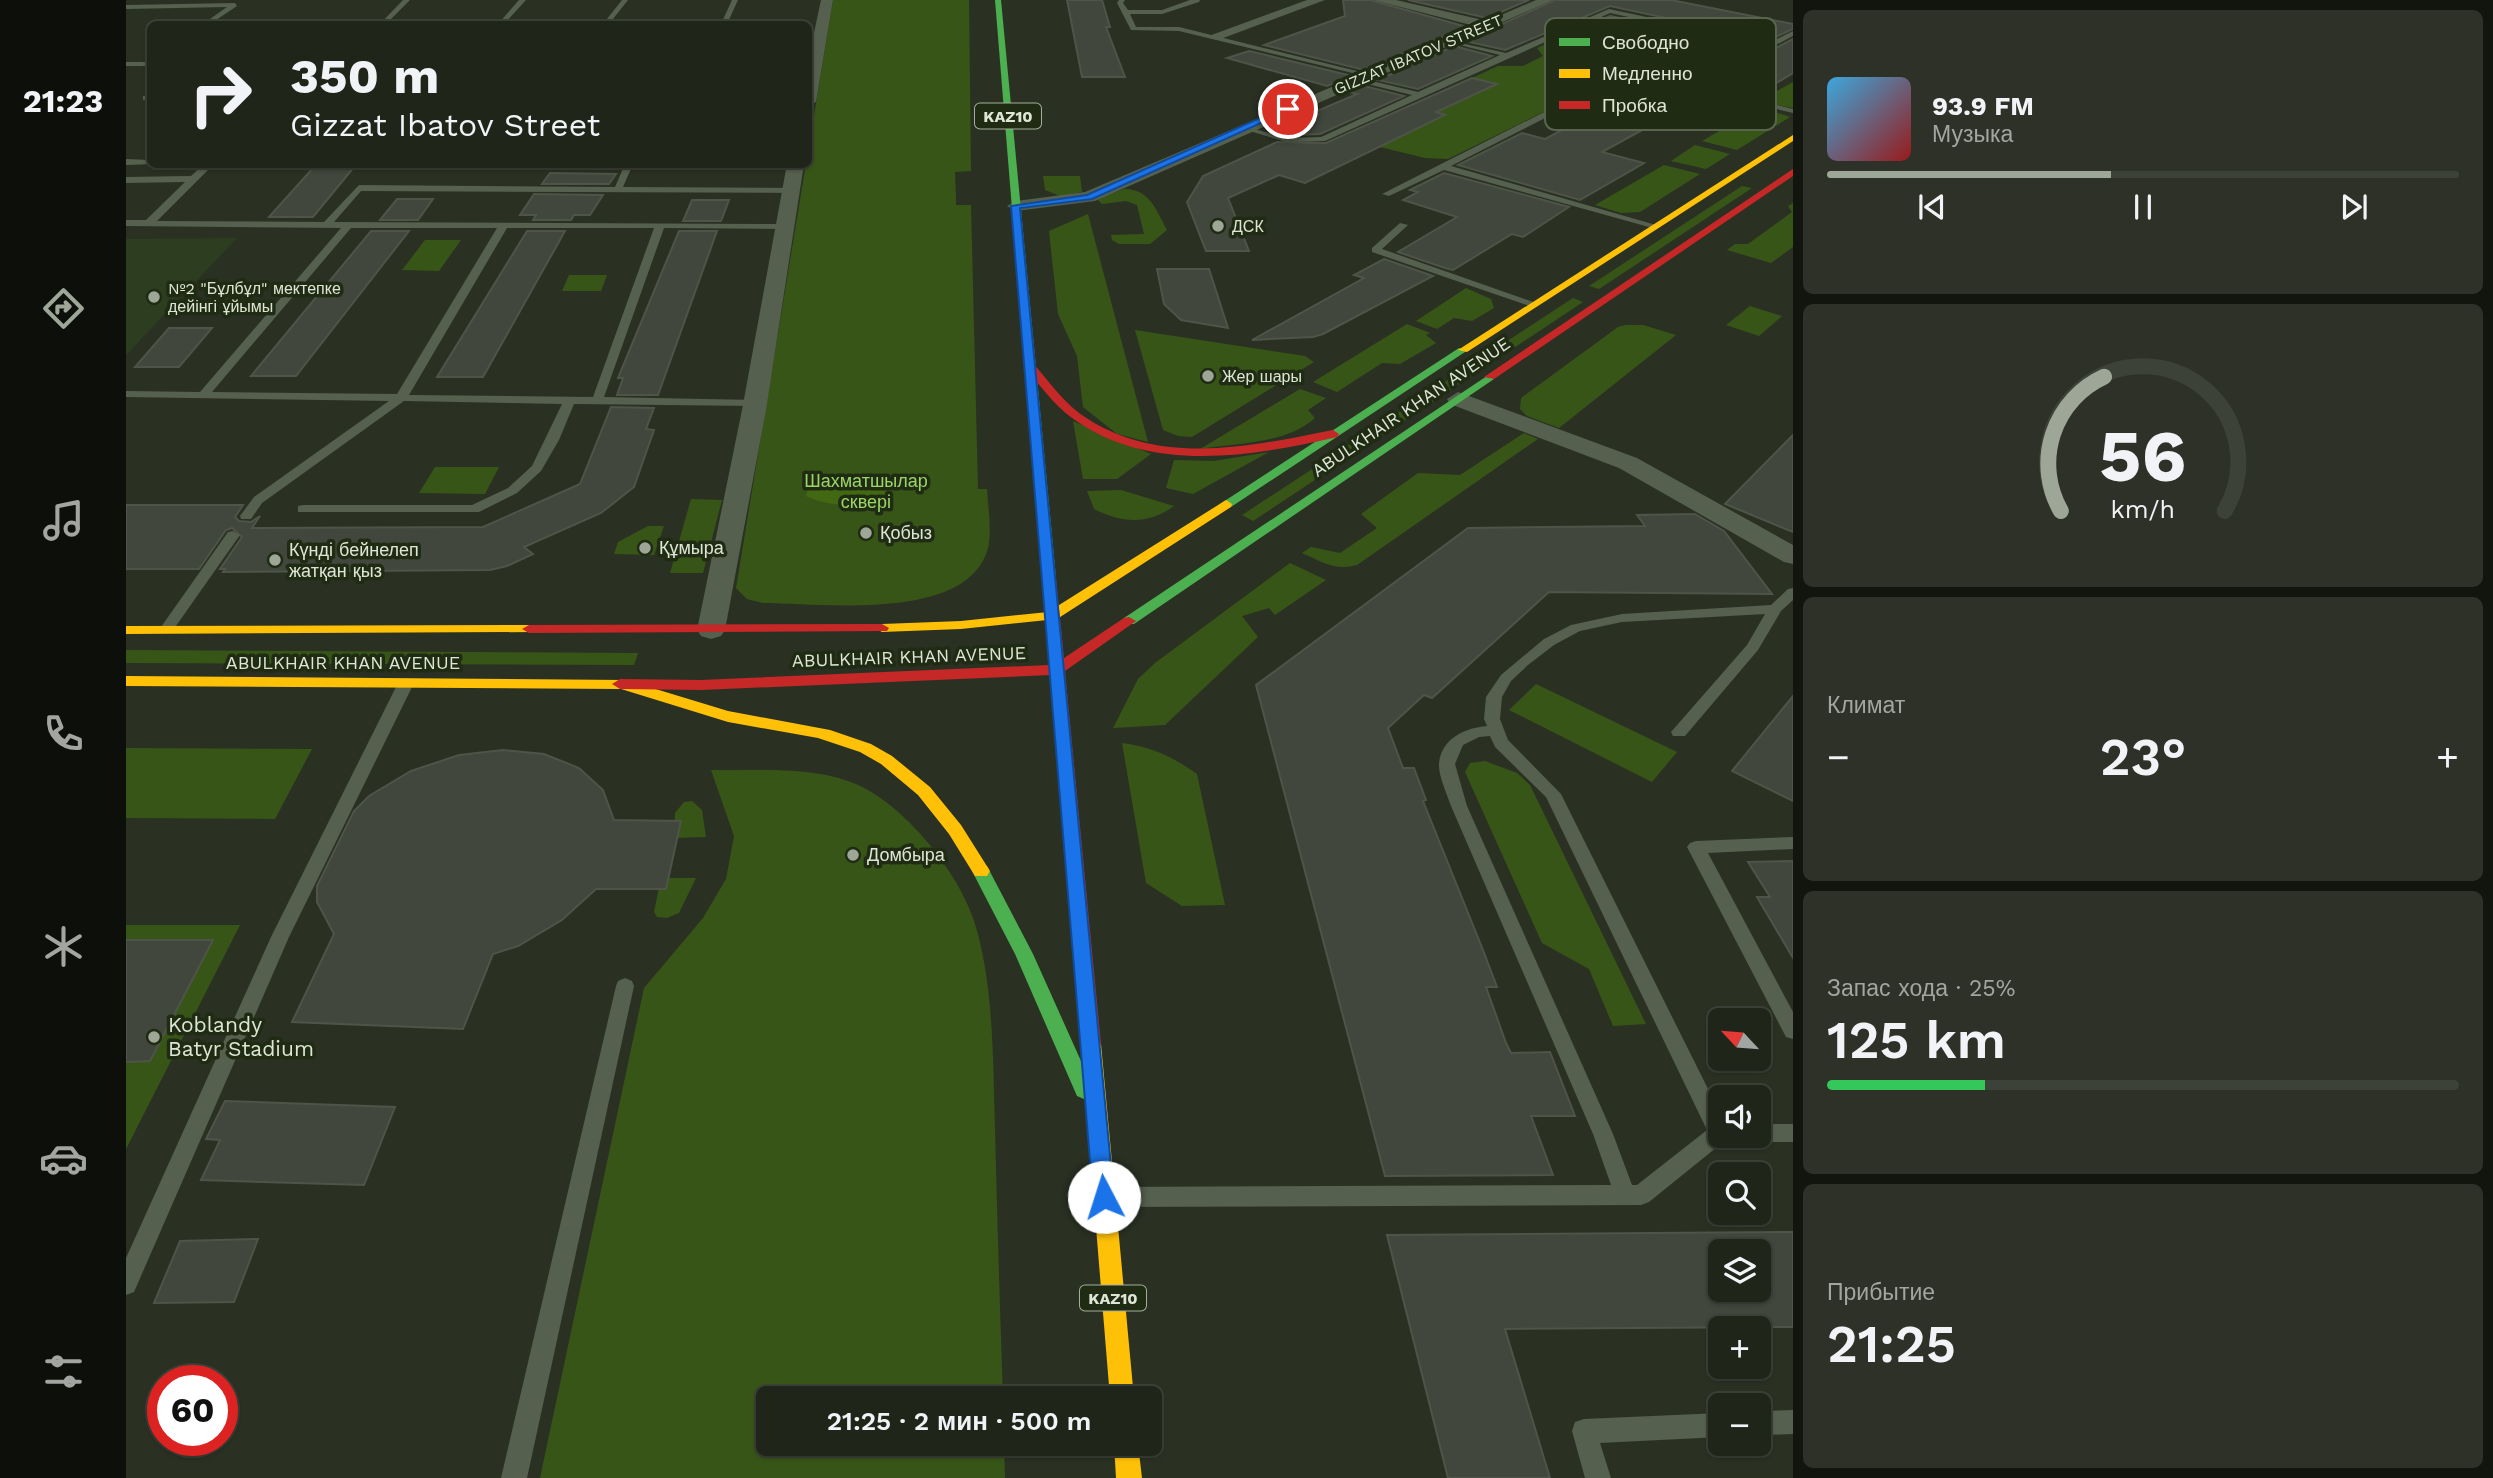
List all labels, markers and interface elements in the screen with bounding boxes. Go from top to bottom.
street label: GIZZAT IBATOV STREET [1331,10,1505,99]
legend [1545,18,1776,130]
text: Свободно [1602,31,1689,54]
text: 350 m [290,47,439,105]
icon: right [175,49,266,140]
text: Медленно [1602,62,1692,85]
pin [1258,79,1318,139]
text: 21:23 [23,82,103,120]
icon: arrive [1269,90,1307,128]
text: 93.9 FM [1932,91,2034,121]
text: Пробка [1602,94,1667,117]
road number: KAZ10 [975,104,1041,128]
text: Gizzat Ibatov Street [290,106,600,144]
text: Музыка [1932,121,2013,148]
icon: previous [1913,188,1951,226]
icon: pause [2124,188,2162,226]
icon: next [2335,188,2373,226]
place label: ДСК [1232,217,1264,236]
marker: ДСК [1210,218,1226,234]
place label: №2 "Бұлбұл" мектепке дейінгі ұйымы [168,279,341,316]
icon: directions [39,284,88,333]
marker: №2 "Бұлбұл" мектепке дейінгі ұйымы [146,289,162,305]
street label: ABULKHAIR KHAN AVENUE [1308,332,1514,481]
place label: Жер шары [1222,367,1302,386]
marker: Жер шары [1200,368,1216,384]
text: 56 [2099,414,2187,500]
park label: Шахматшылар сквері [804,470,928,512]
text: km/h [2111,495,2175,524]
icon: music [39,496,88,545]
place label: Қобыз [880,522,932,543]
marker: Қобыз [858,525,874,541]
place label: Құмыра [659,537,725,558]
place label: Күнді бейнелеп жатқан қыз [289,539,419,581]
marker: Құмыра [637,540,653,556]
marker: Күнді бейнелеп жатқан қыз [267,552,283,568]
street label: ABULKHAIR KHAN AVENUE [791,642,1026,671]
street label: ABULKHAIR KHAN AVENUE [226,652,460,673]
text: Климат [1827,692,1905,719]
icon: phone [39,709,88,758]
text: 23° [2100,727,2186,788]
text: − [1827,735,1850,779]
text: + [2436,735,2459,779]
place label: Домбыра [867,844,946,865]
marker: Домбыра [845,847,861,863]
icon: climate [39,922,88,971]
text: Запас хода · 25% [1827,975,2015,1002]
north arrow [1708,1008,1771,1071]
map controls [1708,1008,1771,1456]
text: 125 km [1827,1010,2006,1071]
place label: Koblandy Batyr Stadium [168,1012,314,1061]
marker: Koblandy Batyr Stadium [146,1029,162,1045]
button: sound [1708,1085,1771,1148]
icon: car [39,1134,88,1183]
position arrow [1067,1160,1141,1234]
button: search [1708,1162,1771,1225]
button: layers [1708,1239,1771,1302]
text: Прибытие [1827,1279,1935,1306]
road number: KAZ10 [1080,1286,1146,1310]
text: 21:25 [1827,1314,1956,1375]
button: + [1708,1316,1771,1379]
icon: filters [39,1347,88,1396]
speed limit sign: 60 [147,1365,238,1456]
button: − [1708,1393,1771,1456]
text: 21:25 · 2 мин · 500 m [827,1406,1091,1436]

